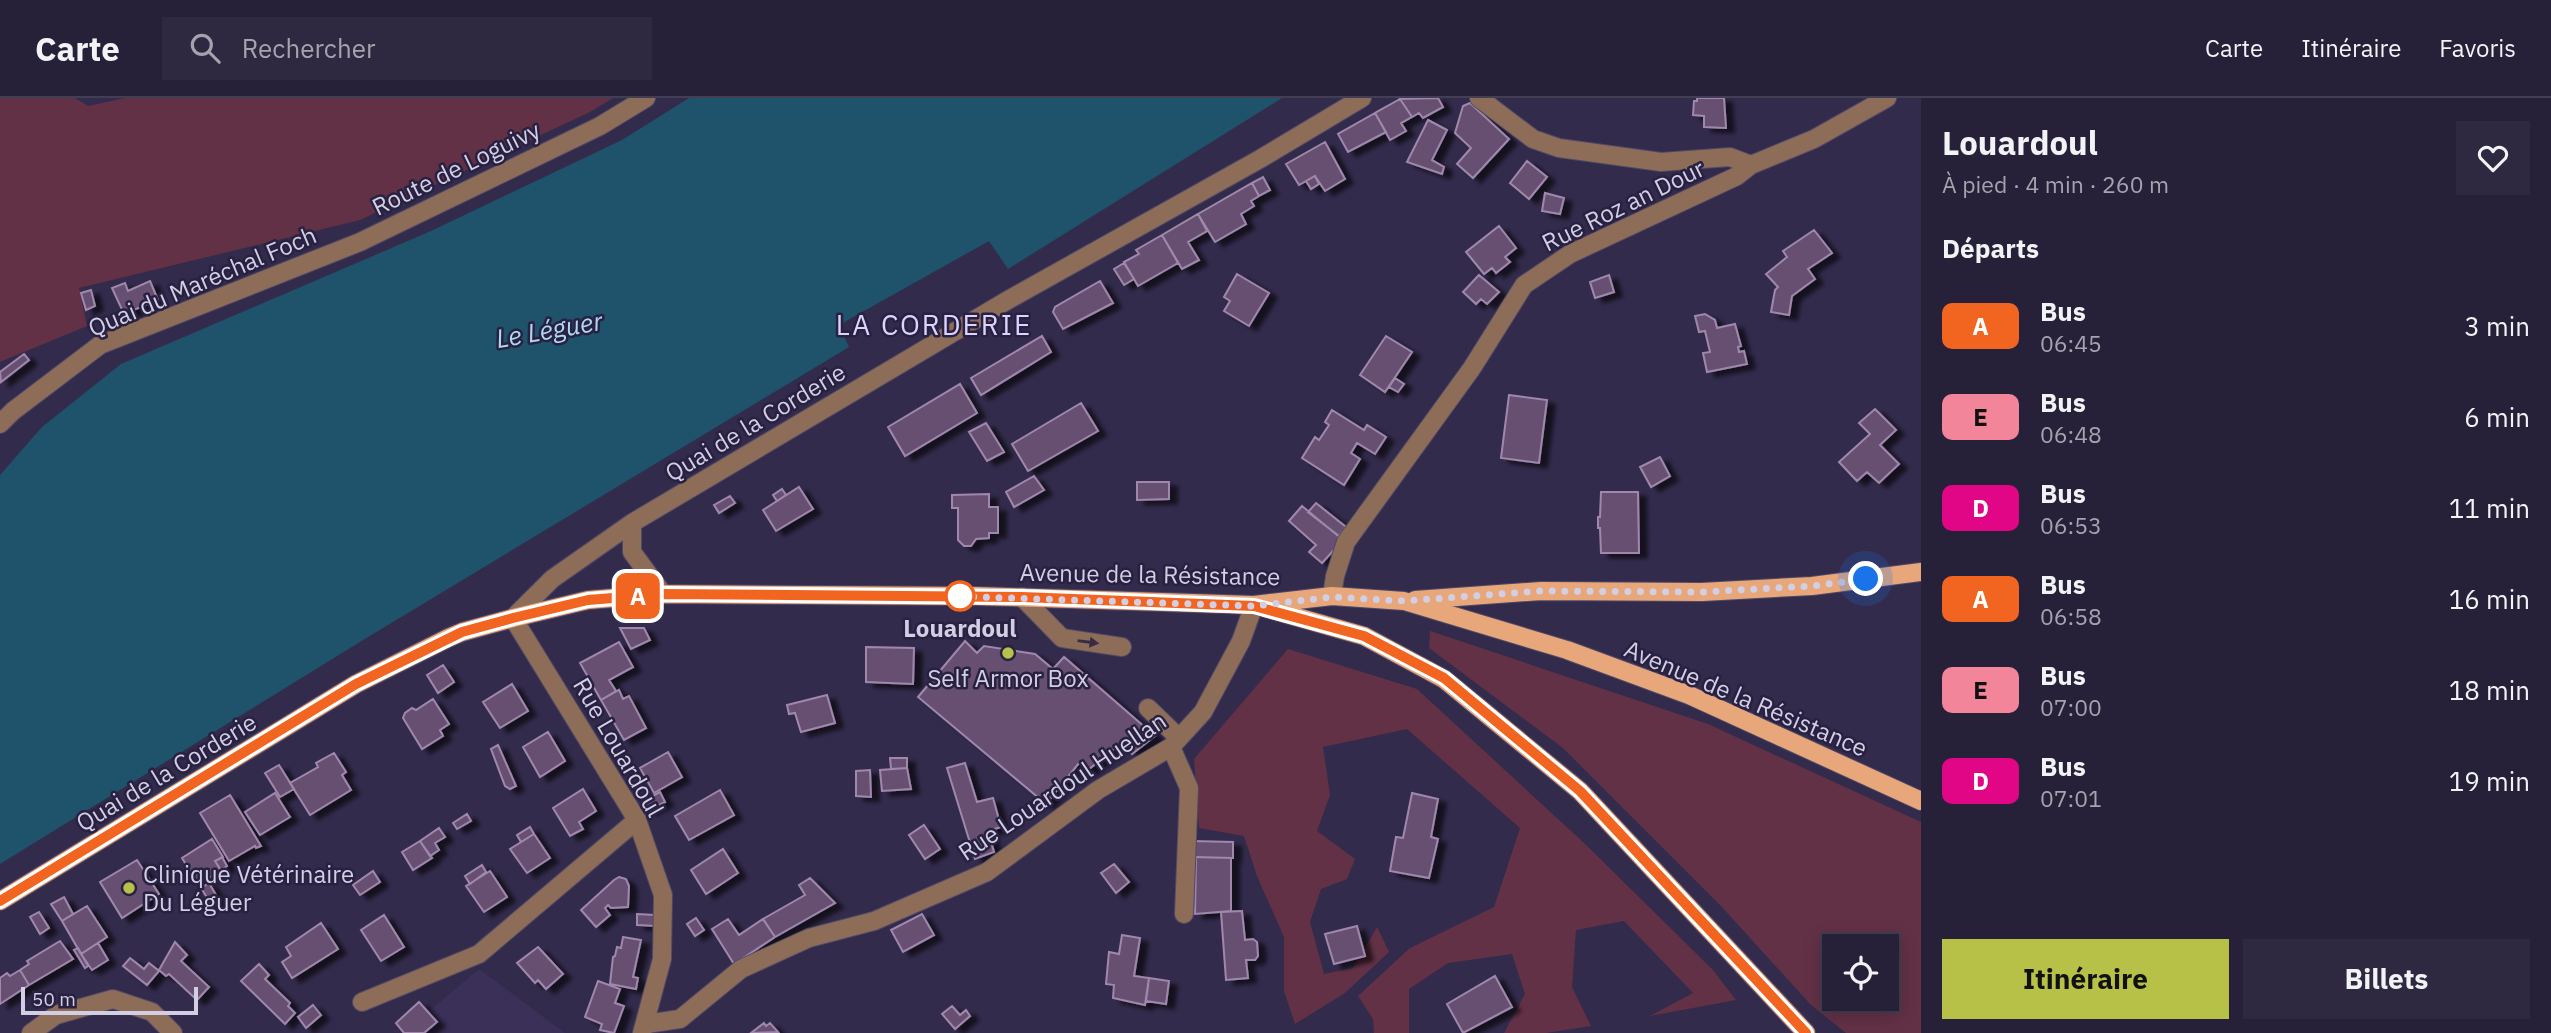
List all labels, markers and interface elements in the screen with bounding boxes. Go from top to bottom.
search box [162,17,652,80]
text: Carte [35,27,120,70]
icon: search [186,29,224,67]
text: Rechercher [242,31,376,65]
text: Carte [2205,32,2263,64]
text: Itinéraire [2301,32,2401,64]
text: Favoris [2439,32,2516,64]
street label: Route de Loguivy [367,113,545,223]
text: Louardoul [1942,121,2098,164]
button: heart [2456,121,2530,195]
street label: Rue Roz an Dour [1536,152,1710,258]
text: À pied · 4 min · 260 m [1942,169,2169,199]
street label: Quai du Maréchal Foch [83,218,321,344]
text: Départs [1942,231,2039,265]
text: Bus [2040,294,2086,328]
water label: Le Léguer [493,303,606,355]
district label: LA CORDERIE [836,306,1032,343]
text: 3 min [2464,309,2530,343]
text: A [1972,310,1989,342]
text: 06:45 [2040,328,2102,358]
street label: Quai de la Corderie [659,356,851,488]
text: Bus [2040,385,2086,419]
text: 6 min [2464,400,2530,434]
text: E [1973,401,1988,433]
text: 06:48 [2040,419,2102,449]
text: Bus [2040,476,2086,510]
text: 11 min [2449,491,2530,525]
text: D [1972,492,1989,524]
text: 06:53 [2040,510,2102,540]
street label: Avenue de la Résistance [1019,556,1281,592]
your location [1848,561,1883,596]
text: Bus [2040,567,2086,601]
line badge: A [615,573,661,619]
text: A [630,580,646,612]
marker: Louardoul [945,581,975,611]
text: 16 min [2449,582,2530,616]
text: A [1972,583,1989,615]
text: 06:58 [2040,601,2102,631]
place label: Louardoul [903,612,1017,644]
street label: Avenue de la Résistance [1620,632,1872,764]
one-way arrow [1077,637,1099,648]
marker: Self Armor Box [1000,645,1016,661]
text: Bus [2040,658,2086,692]
place label: Self Armor Box [927,662,1089,694]
street label: Rue Louardoul [566,672,672,822]
text: 18 min [2449,673,2530,707]
text: E [1973,674,1988,706]
text: 07:00 [2040,692,2102,722]
street label: Rue Louardoul Huellan [952,704,1172,868]
street label: Quai de la Corderie [70,706,262,838]
text: Bus [2040,749,2086,783]
text: 19 min [2449,764,2530,798]
text: D [1972,765,1989,797]
text: 07:01 [2040,783,2102,813]
place label: Clinique Vétérinaire Du Léguer [143,858,354,918]
marker: Clinique Vétérinaire Du Léguer [121,880,137,896]
map controls [1822,934,1899,1011]
button: locate [1822,934,1899,1011]
button: Itinéraire [1942,939,2229,1019]
button: Billets [2243,939,2530,1019]
scale bar [21,984,198,1016]
text: 50 m [32,987,76,1011]

